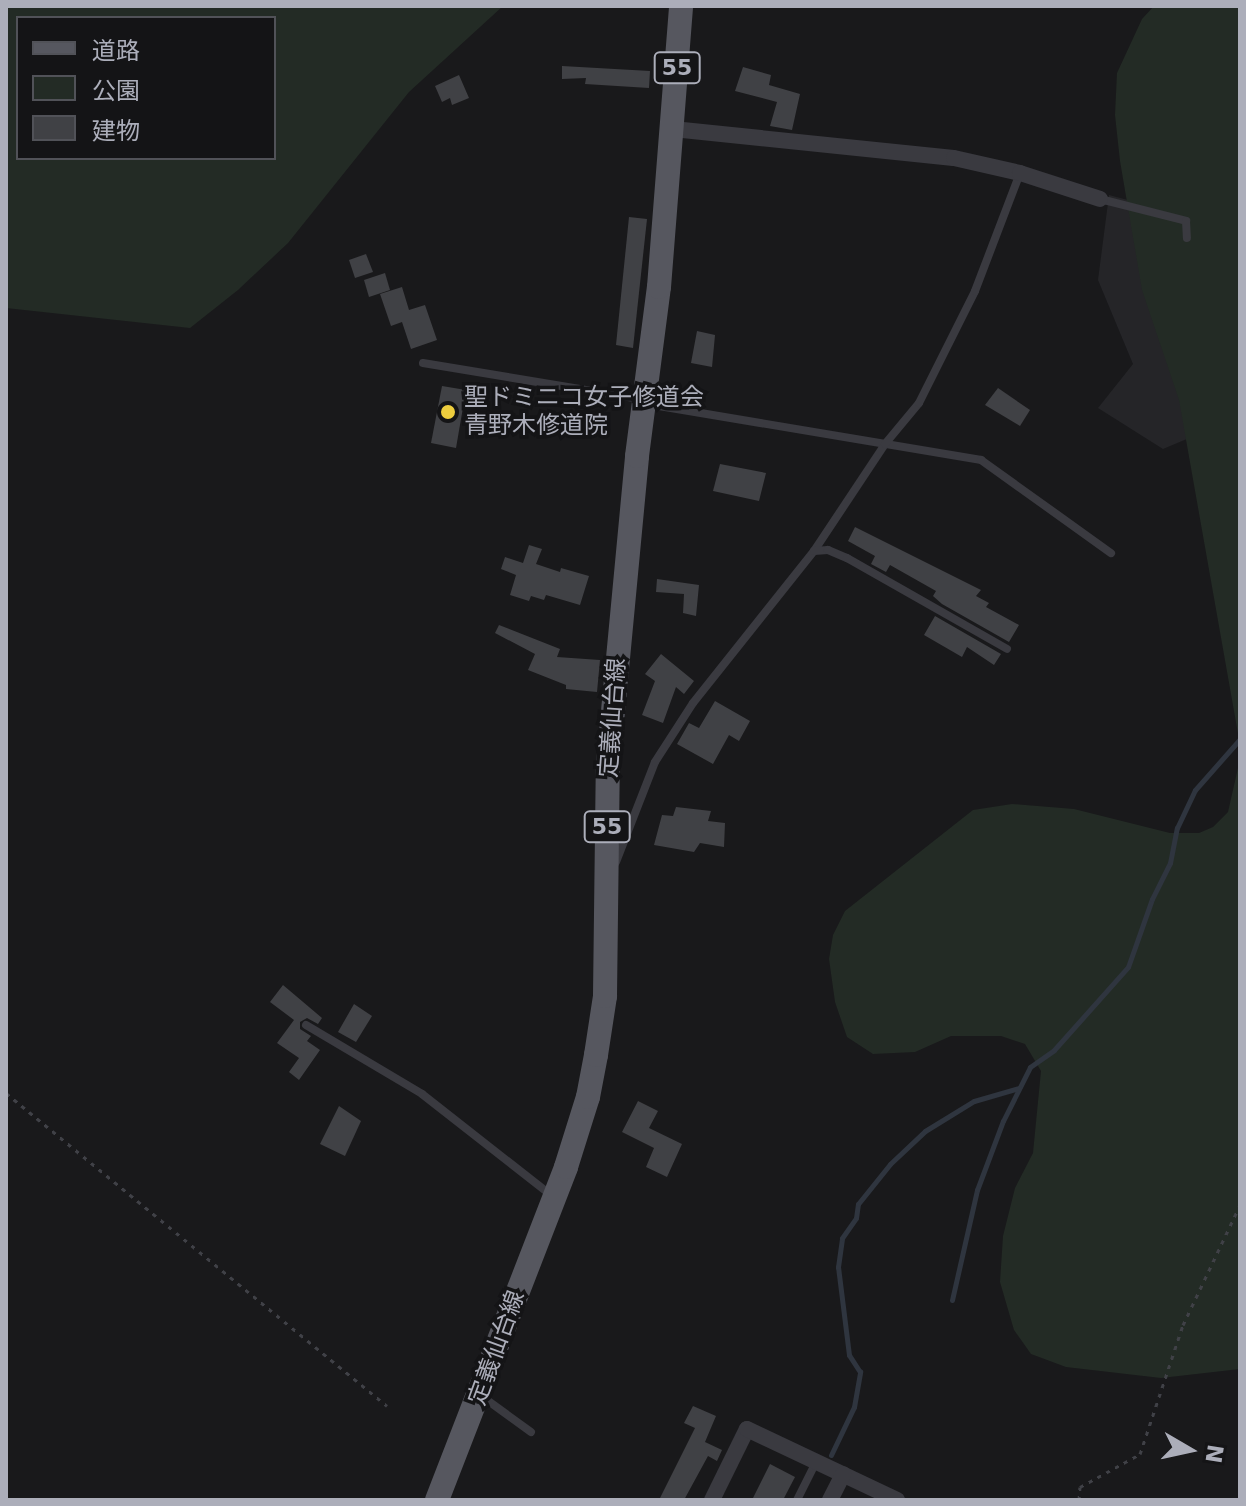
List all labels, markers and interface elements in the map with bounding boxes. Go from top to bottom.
legend [16,16,276,160]
text: 道路 [92,37,140,65]
road number: 55 [653,50,701,86]
text: 公園 [92,77,140,105]
text: 建物 [92,117,140,145]
place label: 聖ドミニコ女子修道会 青野木修道院 [464,384,704,440]
marker: 聖ドミニコ女子修道会 青野木修道院 [439,403,457,421]
street label: 定義仙台線 [594,657,632,779]
road number: 55 [583,809,631,845]
street label: 定義仙台線 [463,1287,531,1409]
north arrow [1150,1410,1230,1490]
text: N [1200,1443,1228,1465]

